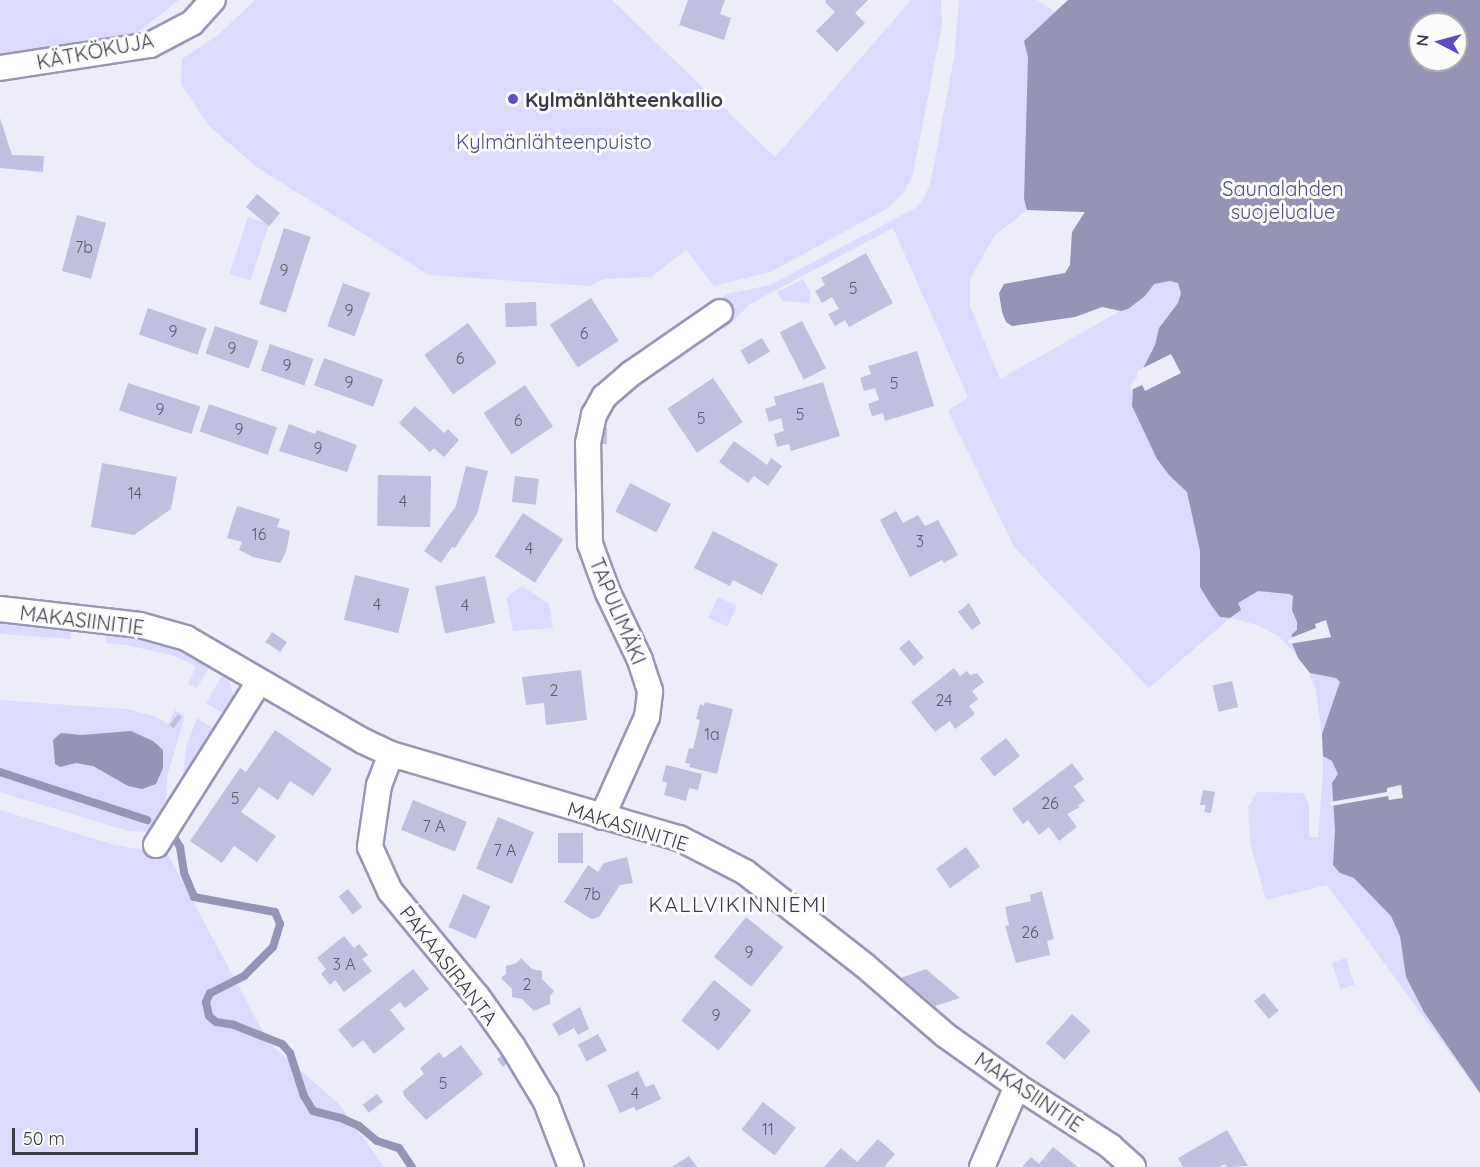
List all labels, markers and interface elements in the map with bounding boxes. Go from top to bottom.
north arrow [1408,12,1468,72]
street label: KÄTKÖKUJA [34,28,156,74]
text: N [1412,33,1433,47]
place label: Kylmänlähteenkallio [525,87,723,111]
marker: Kylmänlähteenkallio [506,92,520,106]
park label: Kylmänlähteenpuisto [456,129,652,153]
park label: Saunalahden suojelualue [1222,177,1344,224]
house number: 7b [75,237,93,257]
house number: 9 [280,260,288,280]
house number: 5 [849,278,857,298]
house number: 9 [345,300,353,320]
house number: 9 [169,321,177,341]
house number: 6 [580,323,588,343]
house number: 9 [228,338,236,358]
house number: 6 [456,348,464,368]
house number: 9 [283,355,291,375]
house number: 9 [345,372,353,392]
house number: 5 [890,373,898,393]
house number: 9 [156,399,164,419]
house number: 5 [796,404,804,424]
house number: 5 [697,408,705,428]
house number: 6 [514,410,522,430]
house number: 9 [235,419,243,439]
house number: 9 [314,438,322,458]
house number: 14 [128,483,142,503]
house number: 4 [399,491,407,511]
house number: 16 [252,524,266,544]
house number: 3 [916,531,924,551]
house number: 4 [525,538,533,558]
street label: TAPULIMÄKI [585,554,651,668]
house number: 4 [373,594,381,614]
house number: 4 [461,595,469,615]
street label: MAKASIINITIE [18,600,146,640]
house number: 2 [550,680,558,700]
house number: 24 [935,690,953,710]
house number: 1a [704,724,720,744]
house number: 5 [231,788,239,808]
house number: 26 [1041,793,1059,813]
street label: MAKASIINITIE [565,796,691,856]
house number: 7 A [423,816,445,836]
house number: 7 A [494,840,516,860]
house number: 7b [583,884,601,904]
district label: KALLVIKINNIEMI [648,891,828,917]
street label: PAKAASIRANTA [395,901,503,1029]
house number: 26 [1021,922,1039,942]
house number: 9 [745,942,753,962]
house number: 3 A [332,954,356,974]
house number: 2 [523,974,531,994]
house number: 9 [712,1005,720,1025]
street label: MAKASIINITIE [970,1047,1088,1137]
house number: 5 [439,1073,447,1093]
house number: 4 [631,1083,639,1103]
scale bar [15,1116,201,1154]
house number: 11 [762,1119,774,1139]
text: 50 m [23,1127,65,1150]

